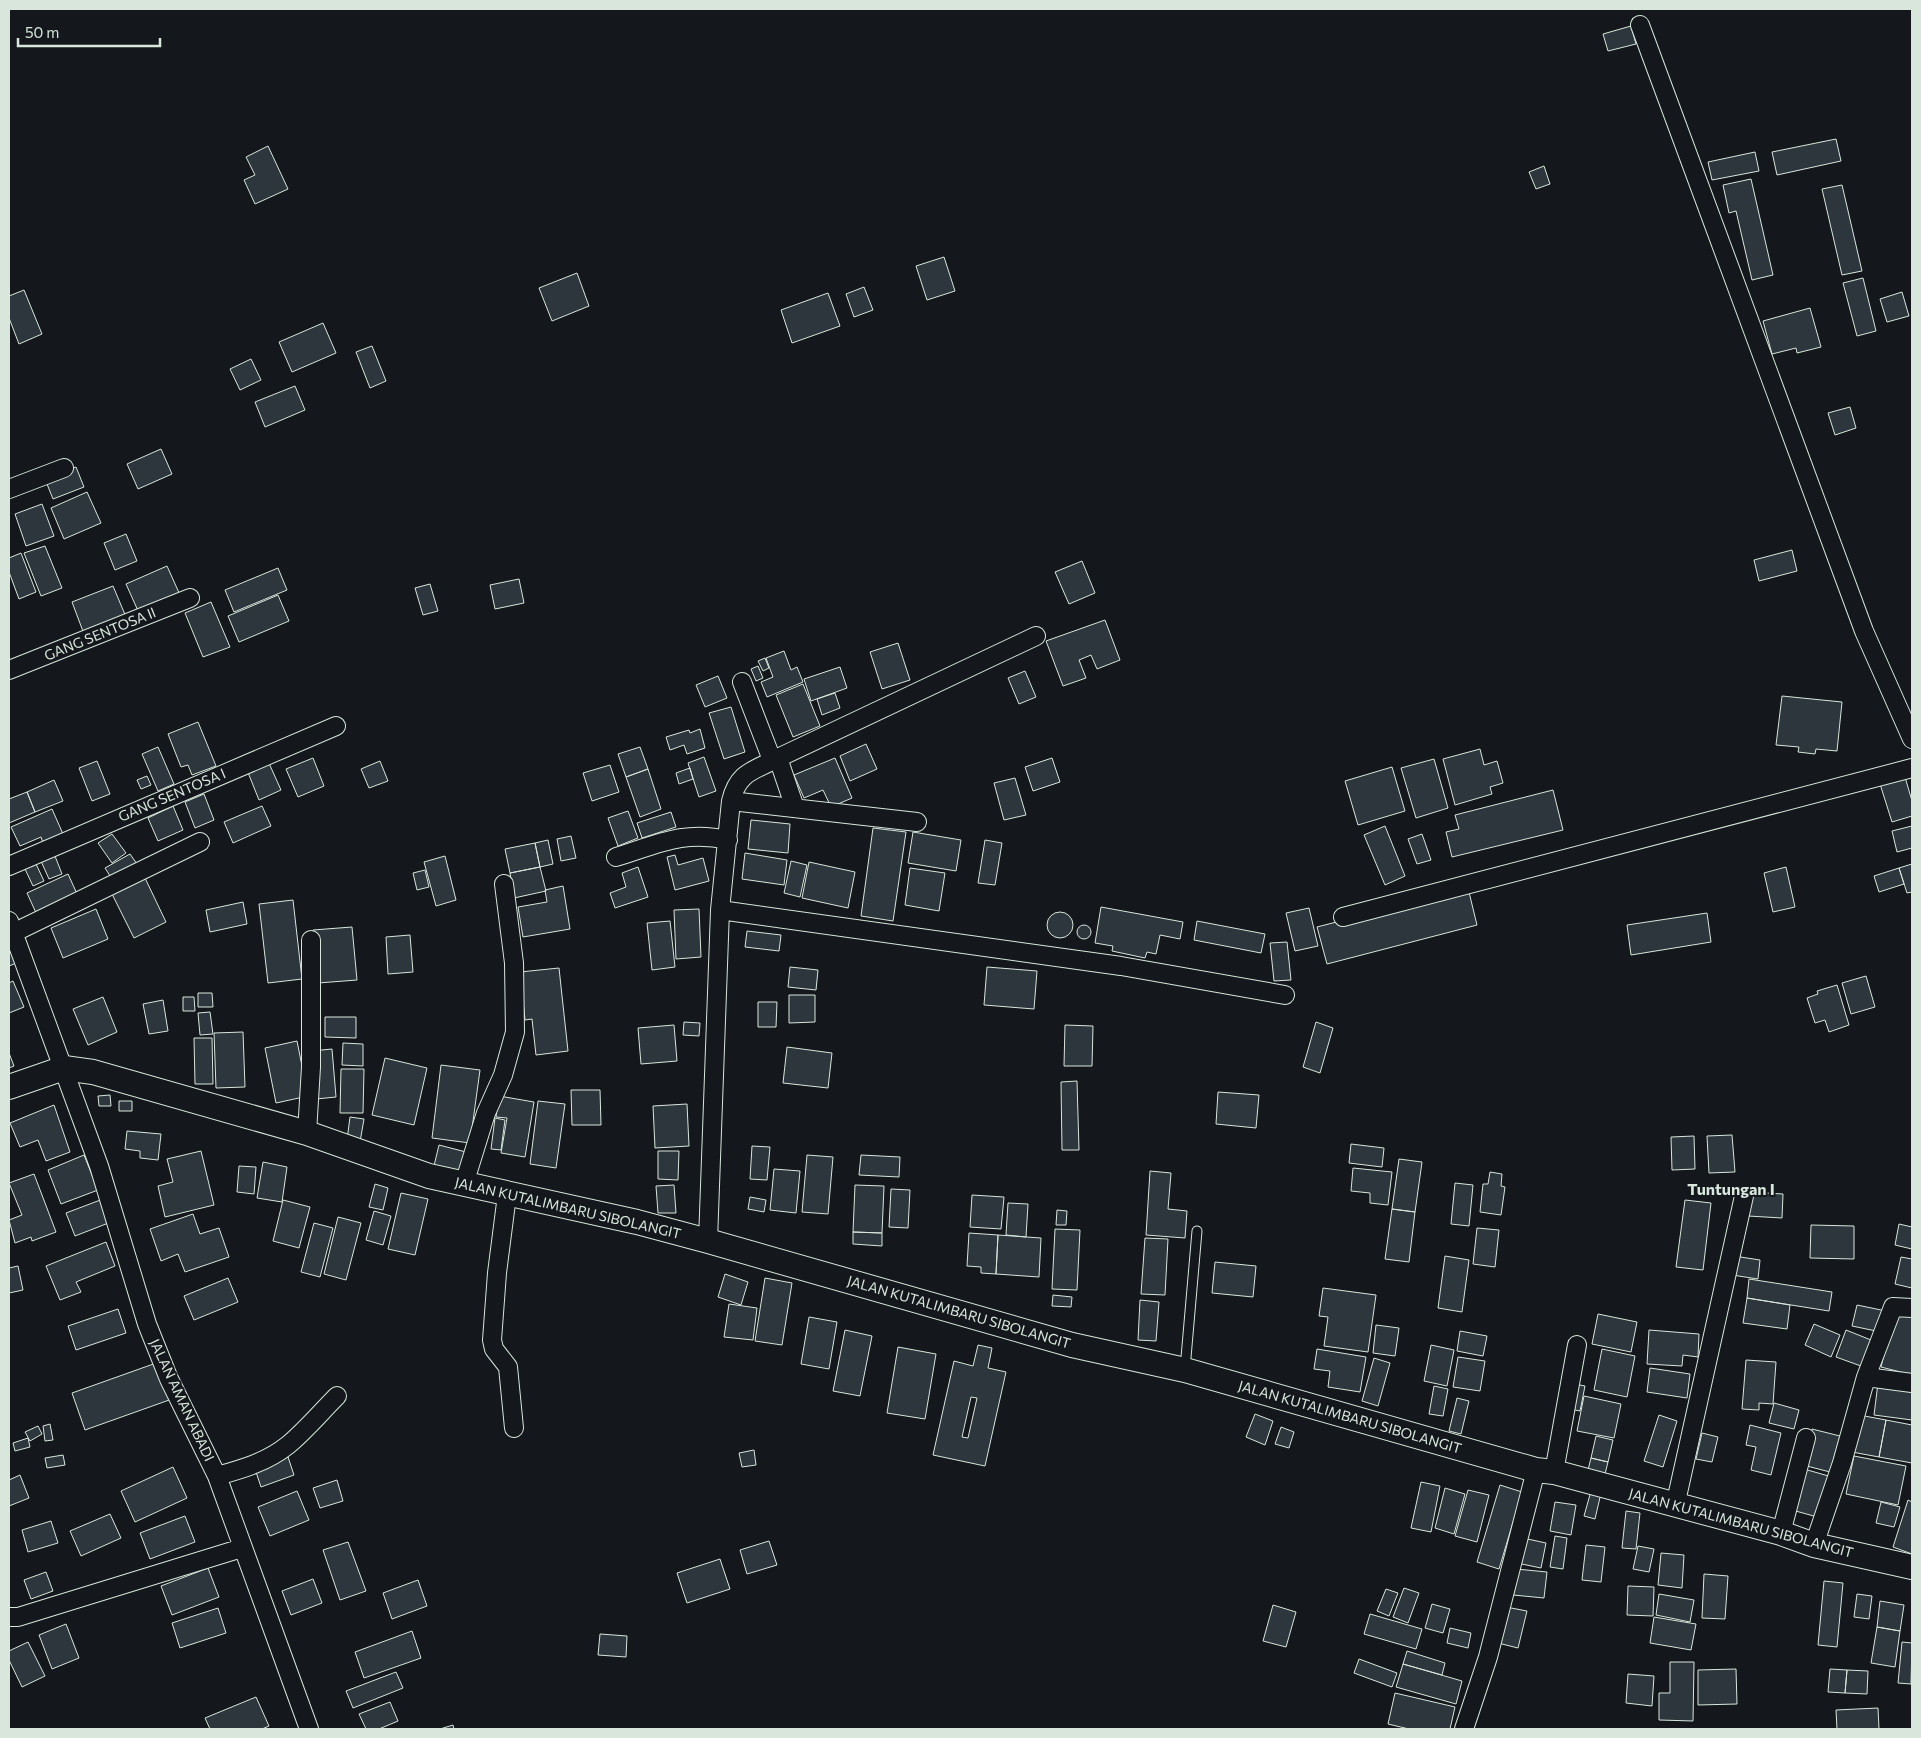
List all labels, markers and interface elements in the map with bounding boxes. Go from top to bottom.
scale bar [18,15,160,47]
text: 50 m [25,23,59,41]
street label: GANG SENTOSA II [42,603,158,664]
street label: GANG SENTOSA I [116,764,228,825]
street label: JALAN KUTALIMBARU SIBOLANGIT [453,1173,683,1242]
district label: Tuntungan I [1687,1179,1775,1198]
street label: JALAN KUTALIMBARU SIBOLANGIT [845,1271,1073,1352]
street label: JALAN AMAN ABADI [147,1336,218,1464]
street label: JALAN KUTALIMBARU SIBOLANGIT [1236,1376,1464,1457]
street label: JALAN KUTALIMBARU SIBOLANGIT [1627,1484,1855,1561]

